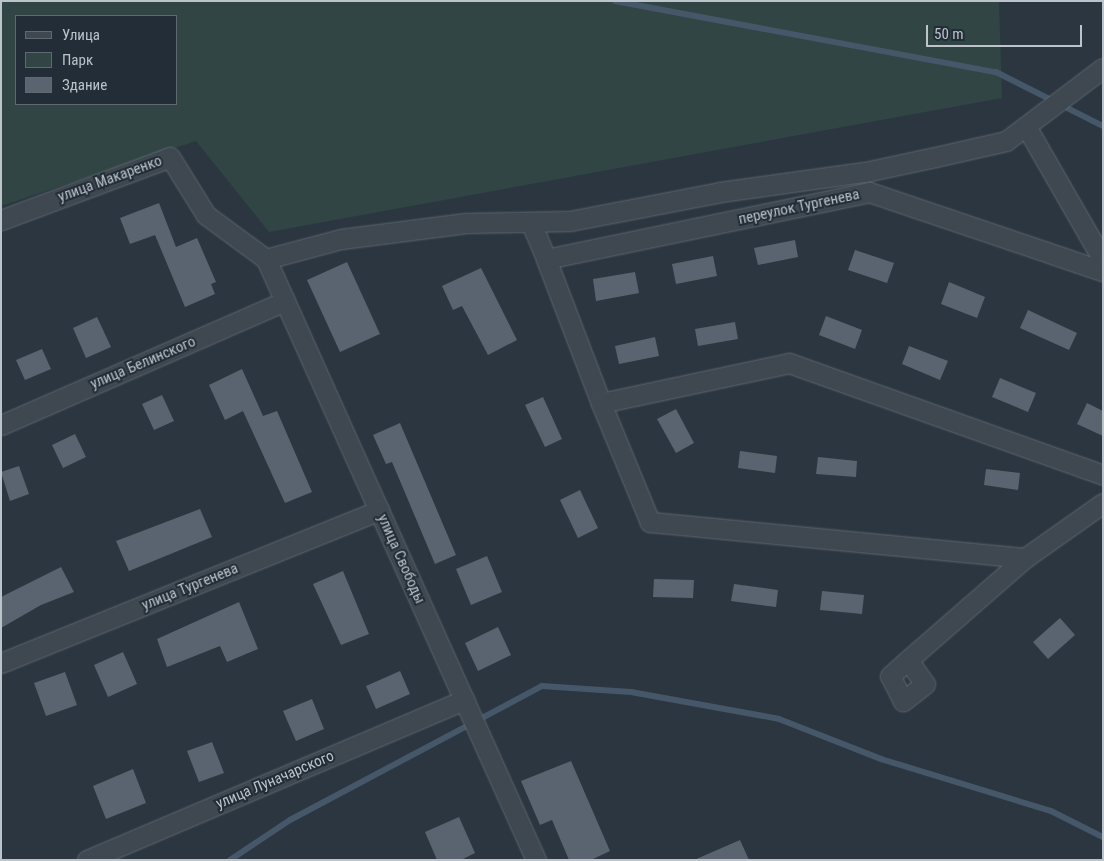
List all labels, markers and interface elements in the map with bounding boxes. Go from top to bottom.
legend [15,15,178,105]
scale bar [929,15,1085,47]
text: 50 m [934,25,964,43]
text: Улица [62,26,100,44]
text: Парк [62,51,93,69]
text: Здание [62,76,107,94]
street label: улица Макаренко [56,152,164,206]
street label: переулок Тургенева [737,185,861,229]
street label: улица Белинского [88,333,198,393]
street label: улица Свободы [373,512,429,606]
street label: улица Тургенева [139,559,241,615]
street label: улица Луначарского [213,747,337,813]

